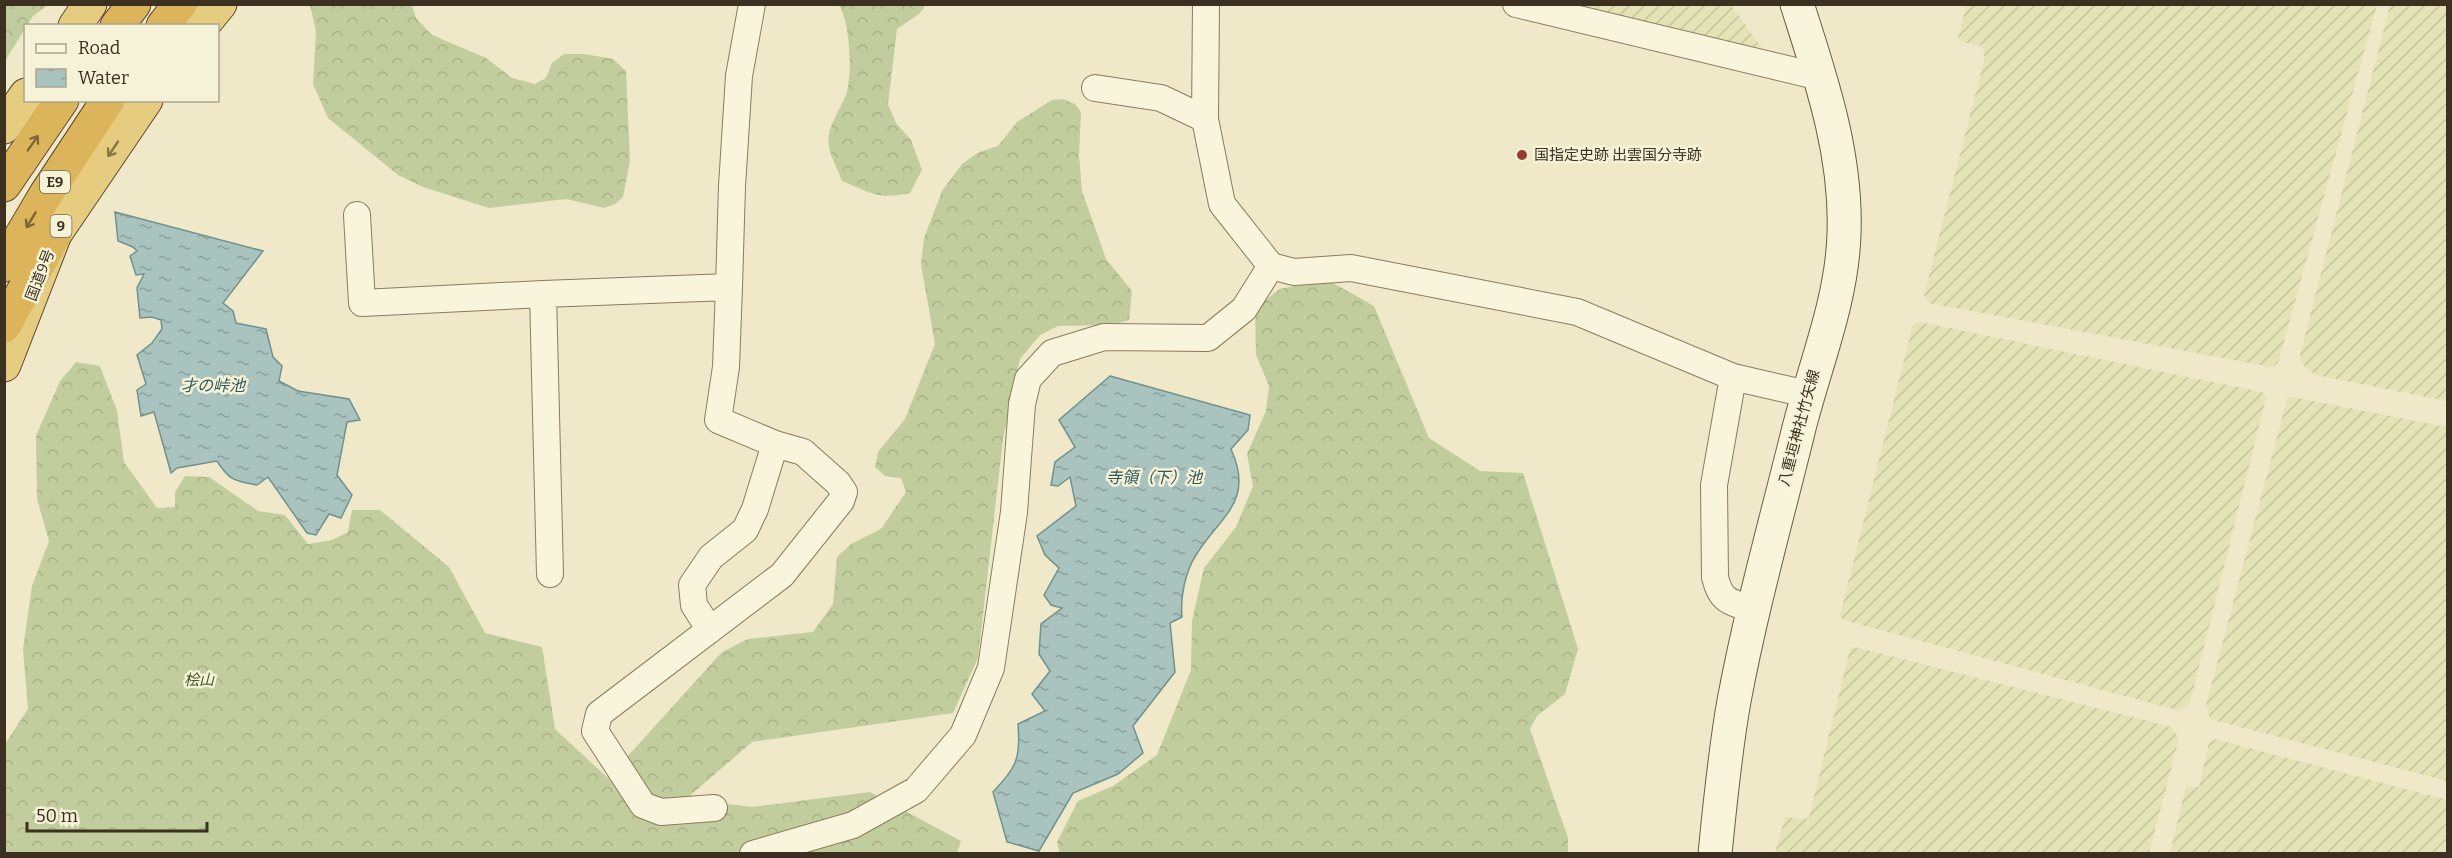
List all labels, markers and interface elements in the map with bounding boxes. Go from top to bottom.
legend [24,24,219,102]
text: Road [78,37,121,59]
text: Water [78,67,129,89]
one-way arrow [27,135,39,151]
one-way arrow [107,140,119,157]
place label: 国指定史跡 出雲国分寺跡 [1534,146,1702,164]
marker: 国指定史跡 出雲国分寺跡 [1515,148,1529,162]
road number: E9 [40,171,70,193]
one-way arrow [24,211,36,228]
road number: 9 [50,215,72,237]
street label: 国道9号 [22,247,58,303]
street label: 八重垣神社竹矢線 [1775,368,1823,488]
water label: 才の峠池 [181,376,247,395]
water label: 寺領（下）池 [1106,468,1204,487]
park label: 桧山 [184,671,215,689]
scale bar [27,795,207,833]
text: 50 m [36,805,78,827]

